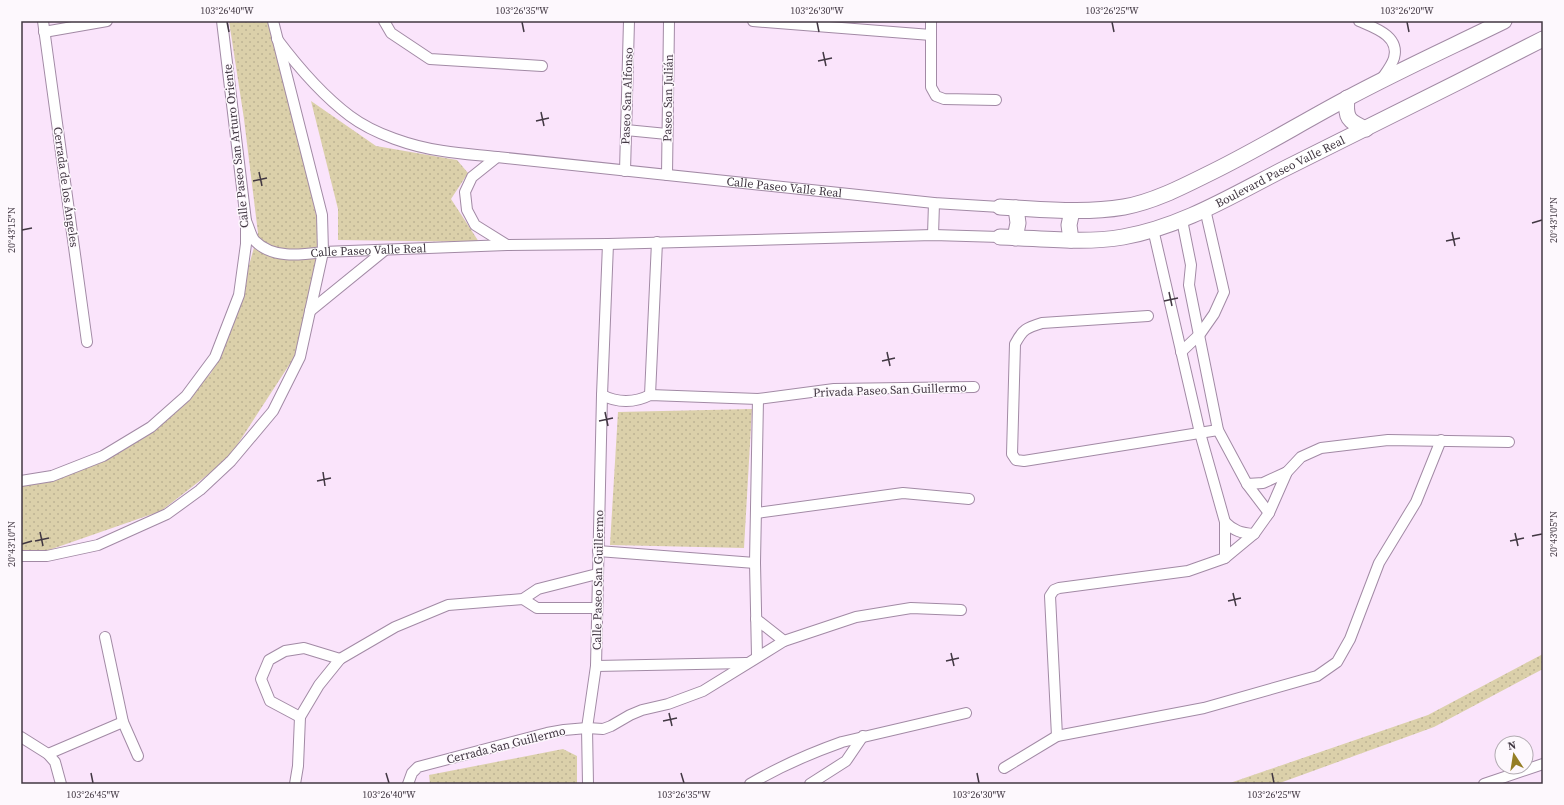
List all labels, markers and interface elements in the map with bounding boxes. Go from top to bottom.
text: 103°26'40"W [200,4,254,17]
text: 103°26'35"W [495,4,549,17]
text: 103°26'30"W [790,4,844,17]
text: 103°26'25"W [1085,4,1139,17]
text: 103°26'20"W [1380,4,1434,17]
street label: Paseo San Alfonso [617,47,637,145]
street label: Paseo San Julián [659,54,677,142]
street label: Calle Paseo San Arturo Oriente [219,63,253,229]
street label: Cerrada de los Ángeles [50,126,82,248]
street label: Boulevard Paseo Valle Real [1213,132,1348,211]
street label: Calle Paseo Valle Real [726,173,843,201]
text: 20°43'10"N [1547,197,1560,243]
text: 20°43'15"N [5,207,18,253]
street label: Calle Paseo Valle Real [310,240,427,262]
street label: Privada Paseo San Guillermo [813,379,967,401]
street label: Calle Paseo San Guillermo [589,509,607,650]
text: 20°43'05"N [1547,511,1560,557]
text: 20°43'10"N [5,521,18,567]
street label: Cerrada San Guillermo [445,722,568,768]
north arrow [1494,735,1534,775]
text: N [1507,738,1518,754]
text: 103°26'45"W [66,788,120,801]
text: 103°26'40"W [362,788,416,801]
text: 103°26'35"W [657,788,711,801]
text: 103°26'30"W [952,788,1006,801]
text: 103°26'25"W [1247,788,1301,801]

